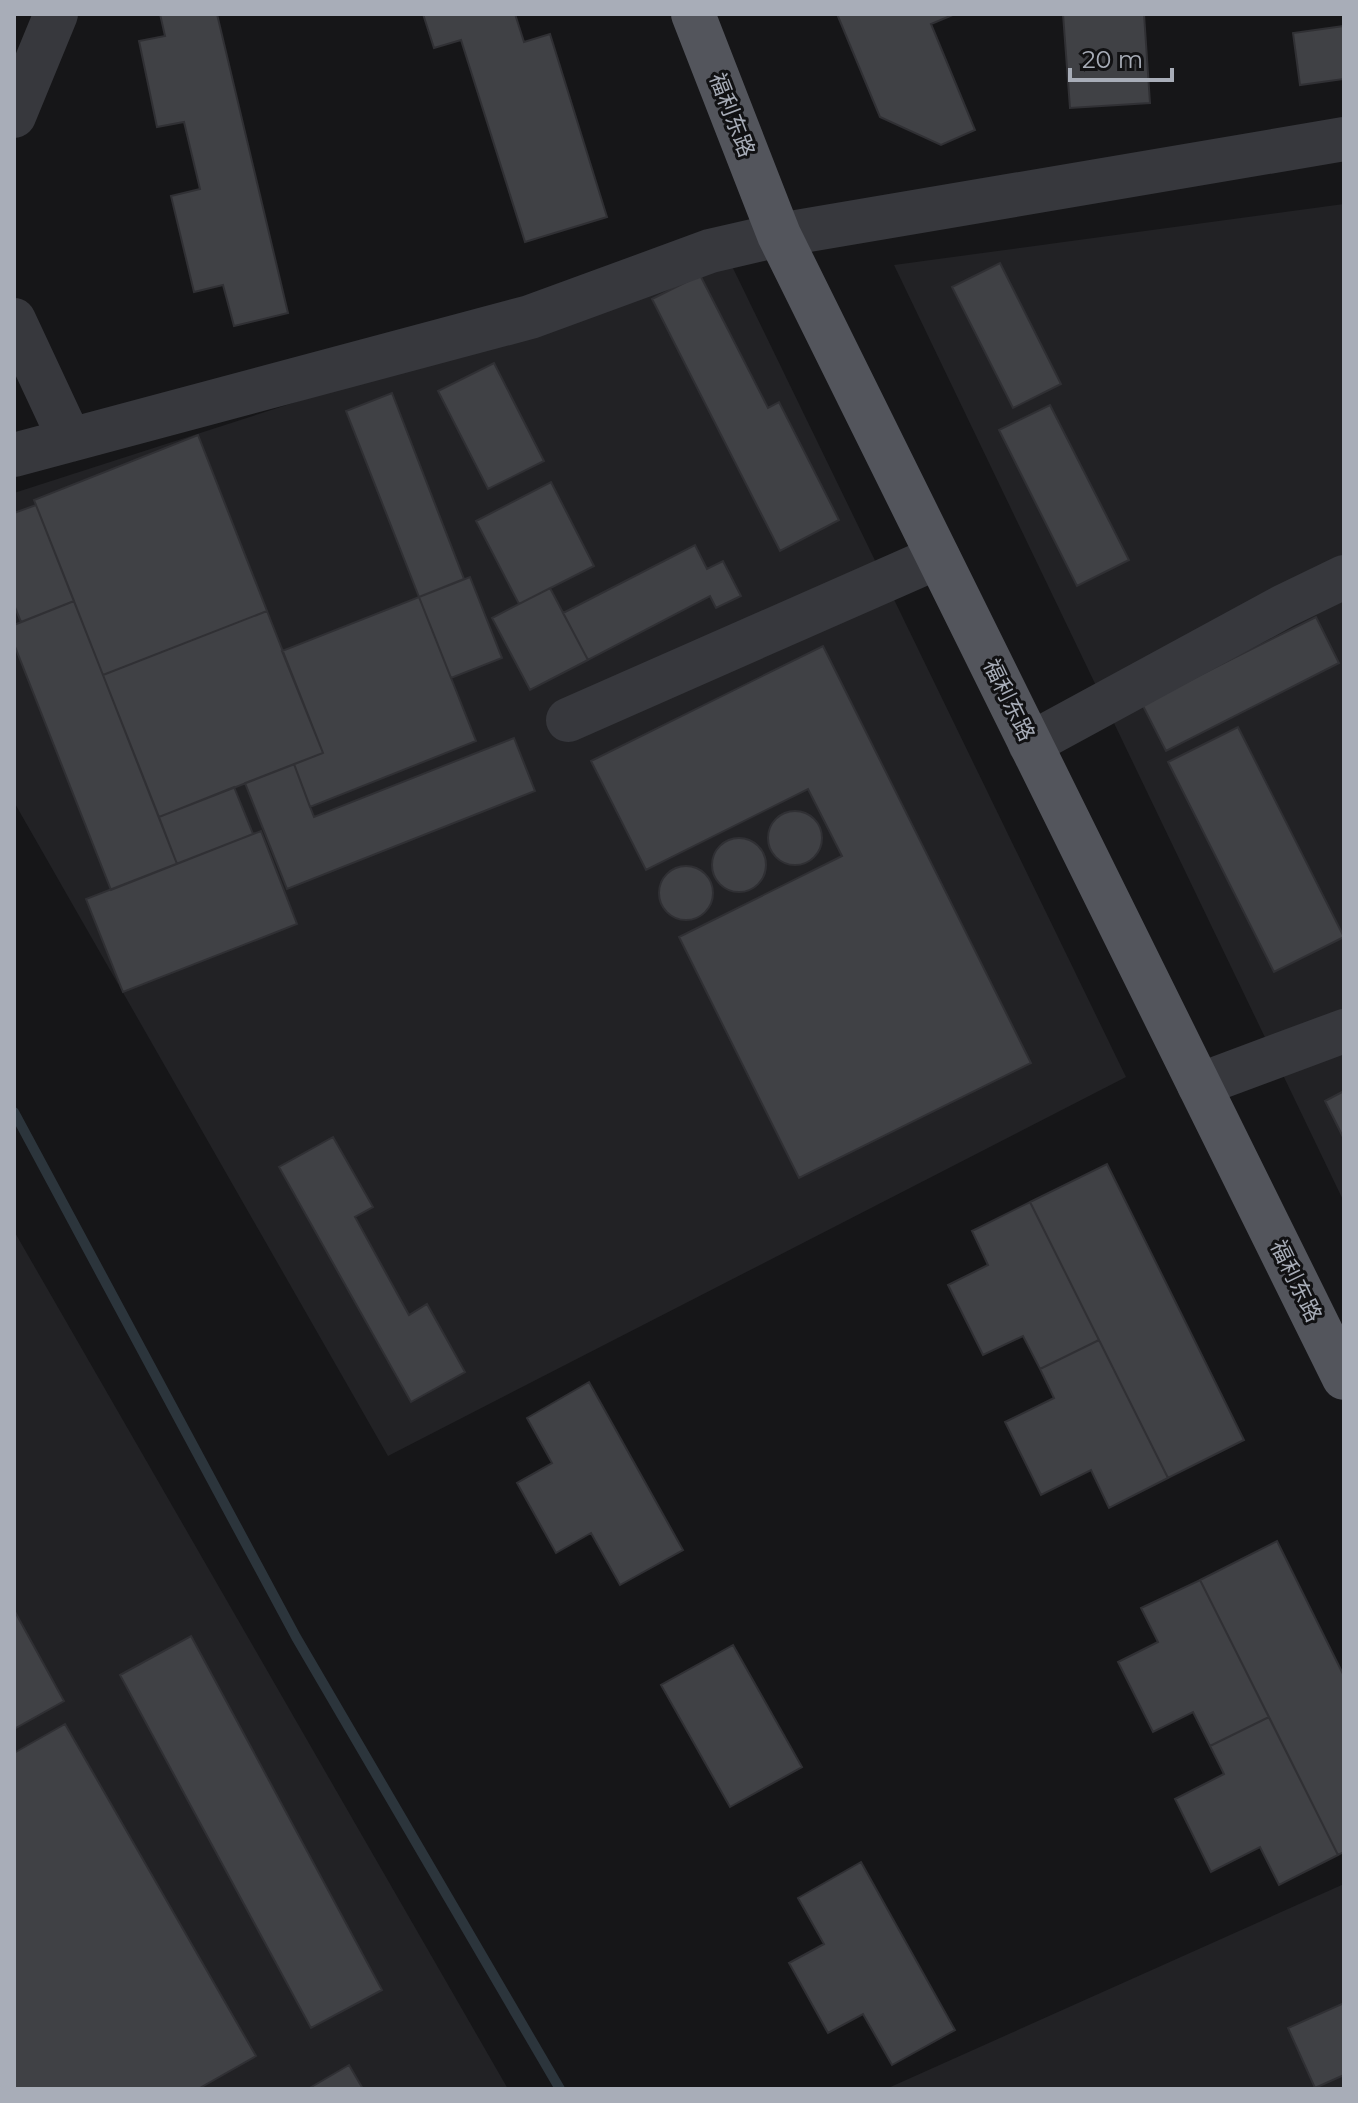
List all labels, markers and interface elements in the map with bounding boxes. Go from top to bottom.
scale bar [1070,32,1172,82]
text: 20 m [1082,45,1143,74]
street label: 福利东路 [704,69,760,161]
street label: 福利东路 [978,655,1040,745]
street label: 福利东路 [1265,1236,1327,1326]

